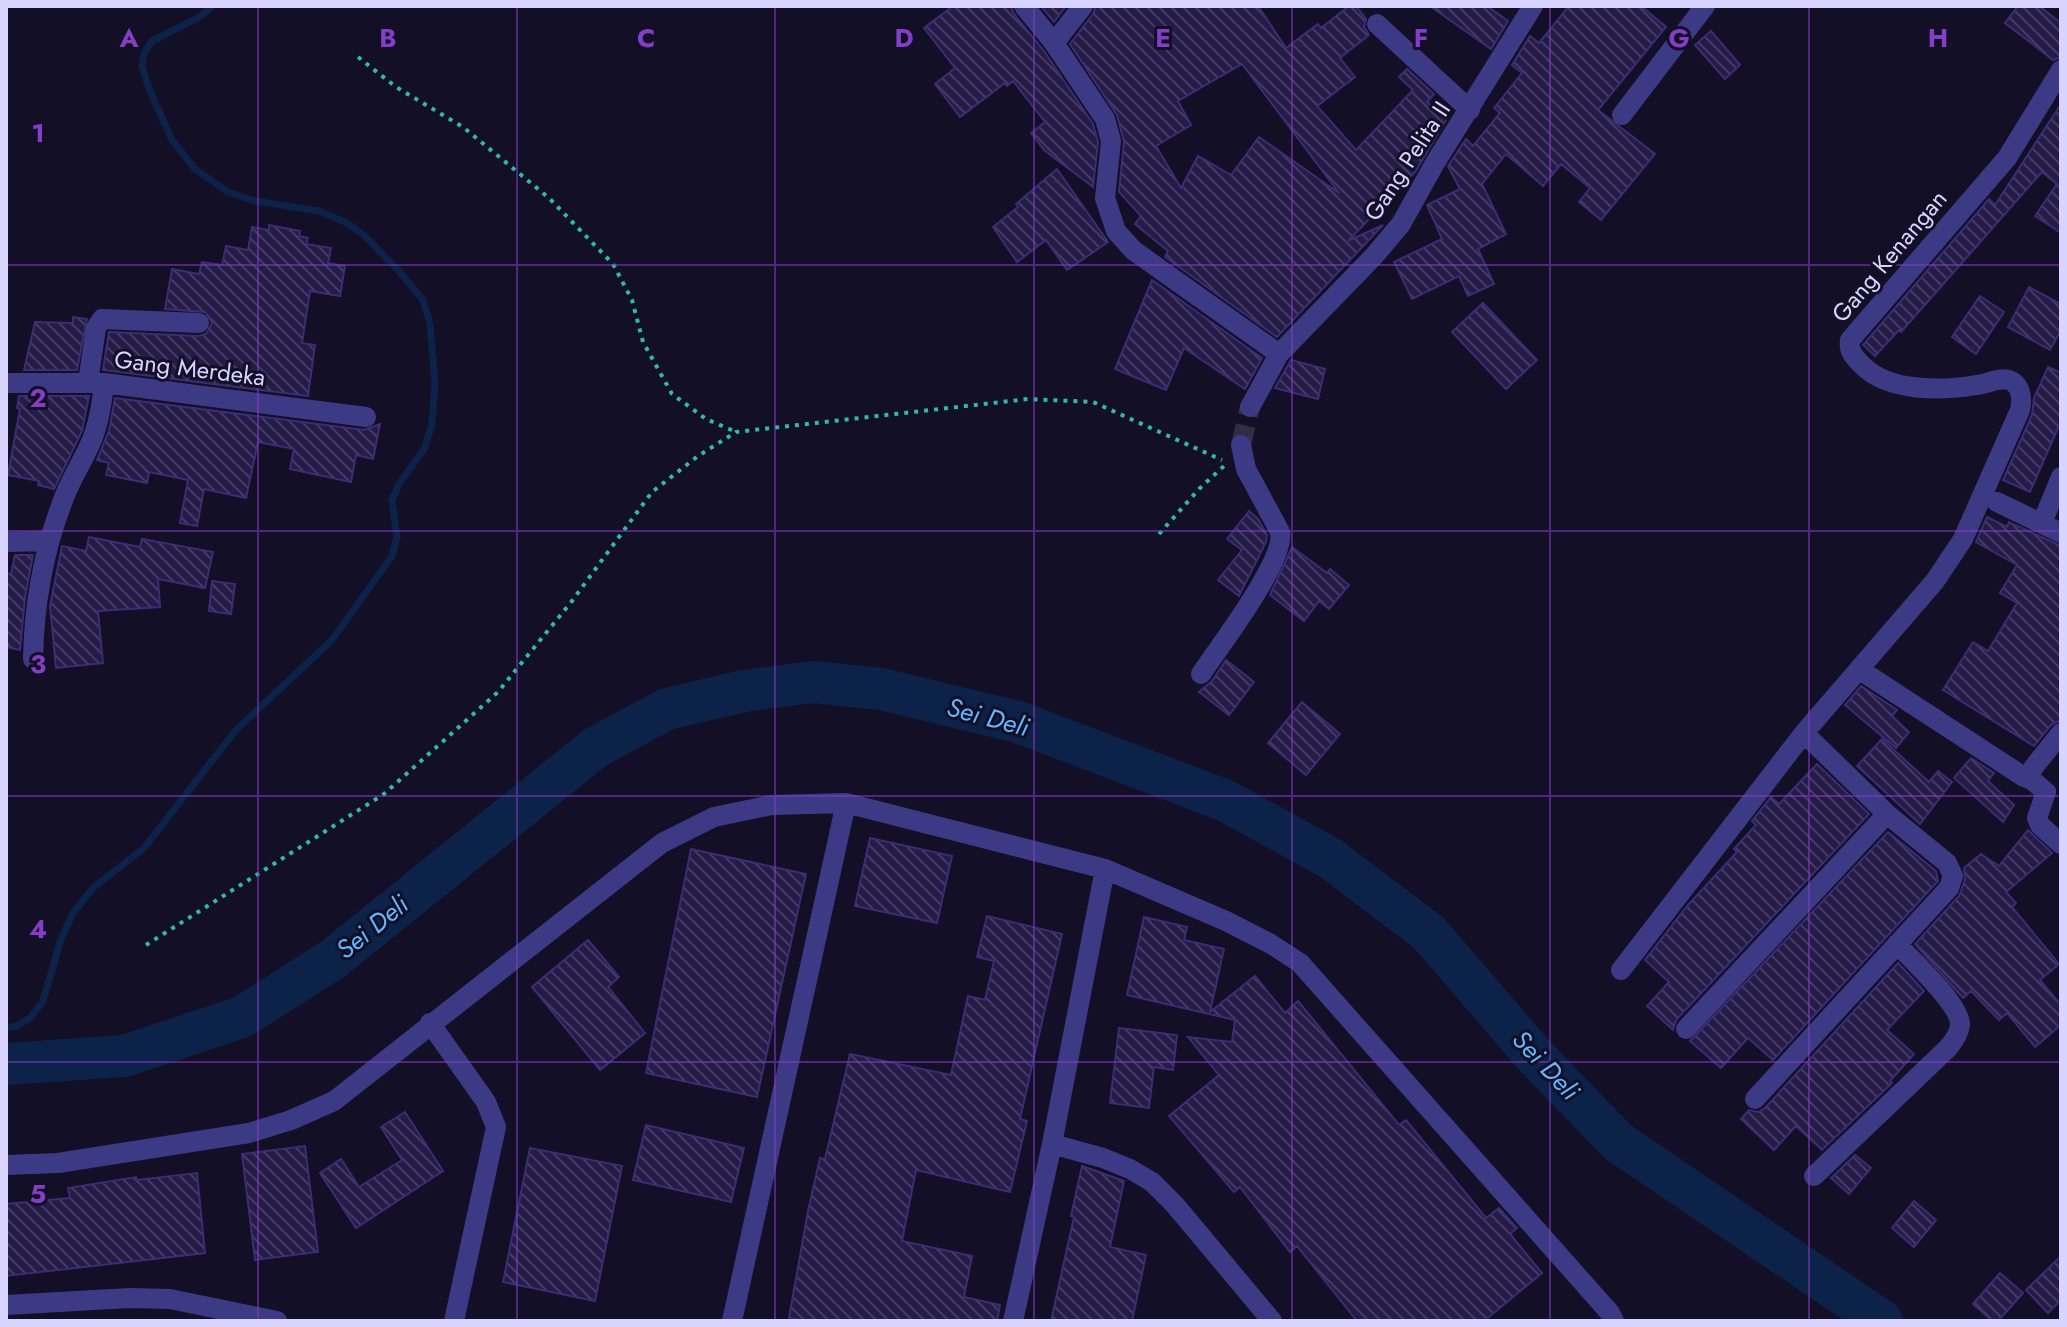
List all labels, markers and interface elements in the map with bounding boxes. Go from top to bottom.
text: A [118,19,139,57]
text: B [379,19,397,57]
text: C [637,19,655,57]
text: D [894,19,914,57]
text: E [1155,19,1171,57]
text: F [1414,19,1428,57]
text: G [1668,19,1690,57]
text: H [1928,19,1948,57]
street label: Gang Pelita II [1355,94,1459,228]
text: 1 [31,114,45,152]
street label: Gang Kenangan [1823,182,1955,330]
street label: Gang Merdeka [113,341,267,395]
text: 2 [29,379,47,417]
text: 3 [30,645,46,683]
water label: Sei Deli [943,688,1034,746]
water label: Sei Deli [328,886,417,968]
text: 4 [29,910,47,948]
water label: Sei Deli [1504,1021,1589,1109]
text: 5 [30,1175,46,1213]

